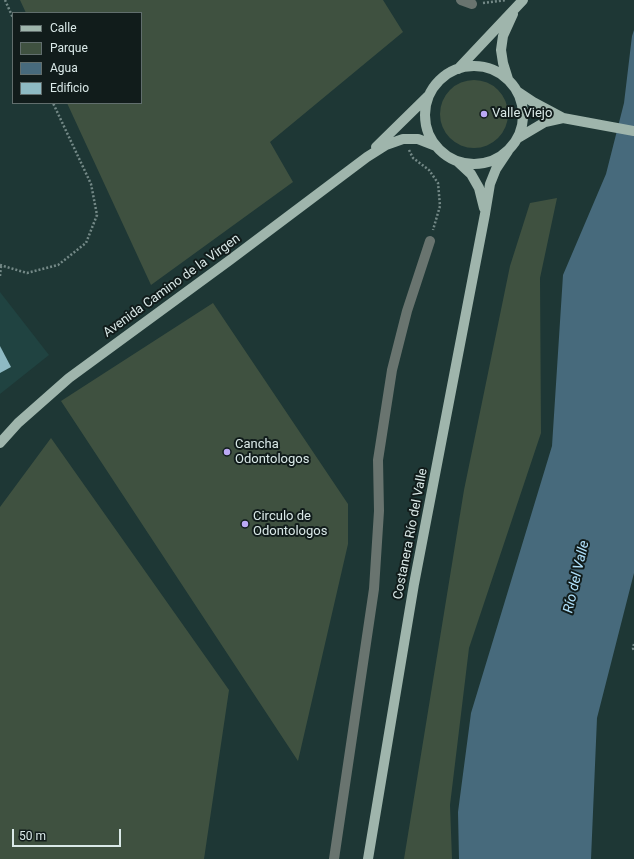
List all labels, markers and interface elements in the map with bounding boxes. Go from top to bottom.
legend [12,12,142,104]
text: Calle [50,21,77,35]
text: Parque [50,41,88,55]
text: Agua [50,61,78,75]
text: Edificio [50,81,89,95]
place label: Valle Viejo [492,106,552,122]
marker: Valle Viejo [479,109,489,119]
street label: Avenida Camino de la Virgen [101,231,243,341]
place label: Cancha Odontologos [235,437,309,468]
marker: Cancha Odontologos [222,447,232,457]
street label: Costanera Río del Valle [391,467,431,601]
place label: Circulo de Odontologos [253,509,327,540]
marker: Circulo de Odontologos [240,519,250,529]
water label: Río del Valle [560,539,594,615]
scale bar [14,821,123,847]
text: 50 m [19,829,46,843]

